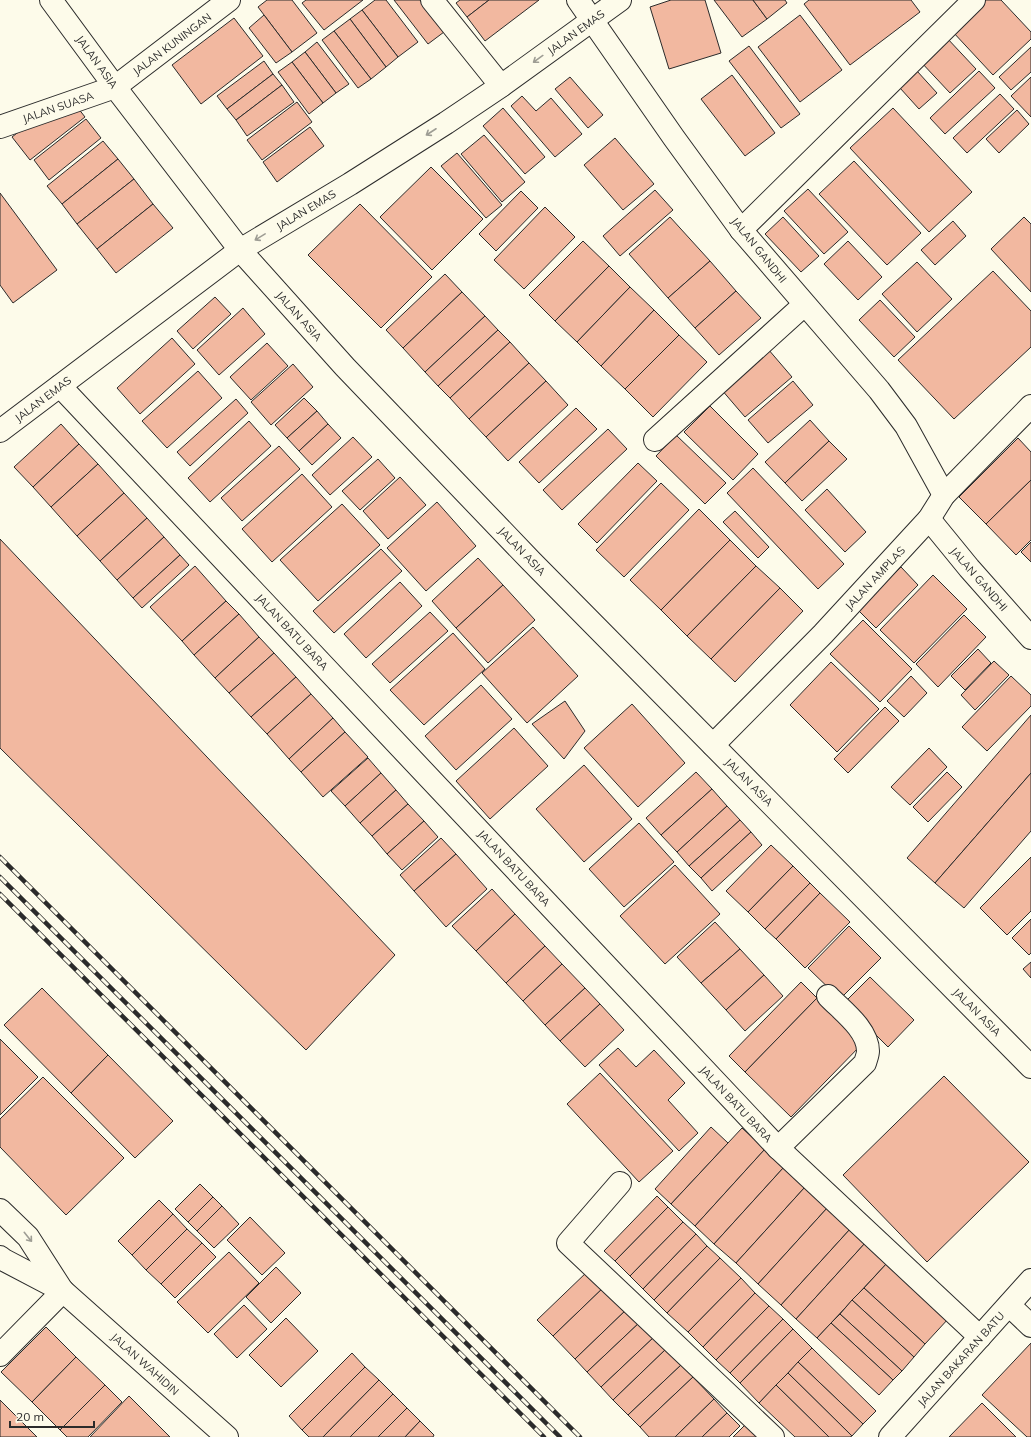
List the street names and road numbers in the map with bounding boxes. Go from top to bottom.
street label: JALAN EMAS [545,6,608,57]
street label: JALAN KUNINGAN [130,10,214,78]
street label: JALAN ASIA [73,33,121,91]
street label: JALAN SUASA [21,88,95,126]
street label: JALAN EMAS [273,187,339,233]
street label: JALAN GANDHI [728,214,790,286]
street label: JALAN ASIA [273,288,325,344]
street label: JALAN EMAS [12,373,74,425]
street label: JALAN ASIA [495,524,549,578]
street label: JALAN AMPLAS [842,543,908,613]
street label: JALAN GANDHI [947,544,1011,614]
street label: JALAN BATU BARA [253,591,331,673]
street label: JALAN ASIA [722,755,776,809]
street label: JALAN BATU BARA [475,827,553,909]
street label: JALAN ASIA [950,985,1004,1039]
street label: JALAN BATU BARA [697,1063,775,1145]
street label: JALAN BAKARAN BATU [915,1309,1007,1409]
street label: JALAN WAHIDIN [108,1330,182,1398]

